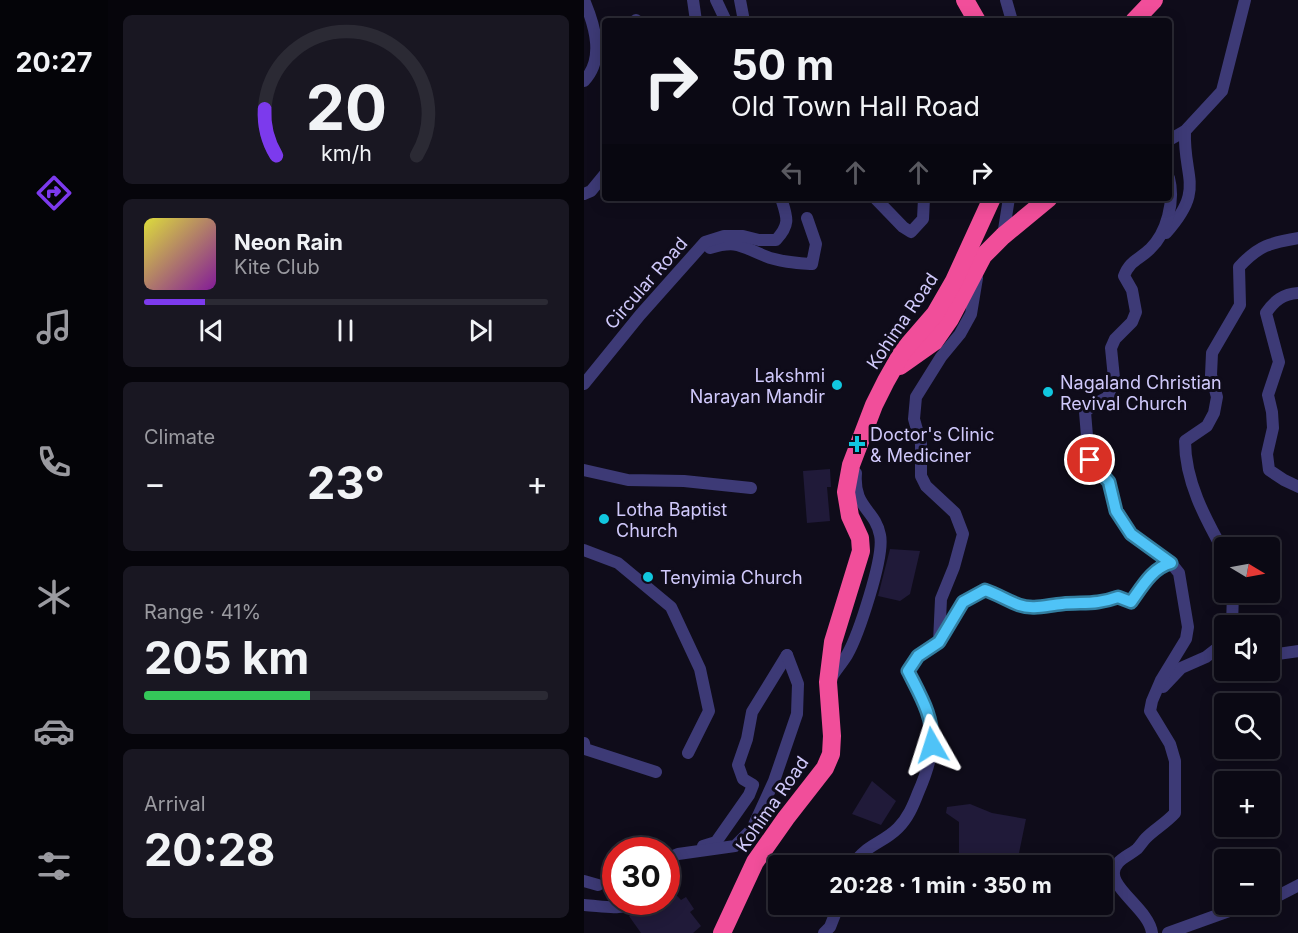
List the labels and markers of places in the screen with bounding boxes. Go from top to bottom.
place label: Lakshmi Narayan Mandir [690,365,825,407]
place label: Nagaland Christian Revival Church [1060,372,1222,414]
marker: Lakshmi Narayan Mandir [830,378,844,392]
marker: Nagaland Christian Revival Church [1041,385,1055,399]
place label: Doctor's Clinic & Mediciner [870,424,994,466]
pin [1064,434,1115,485]
marker: Doctor's Clinic & Mediciner [848,435,866,453]
place label: Lotha Baptist Church [616,499,727,541]
marker: Lotha Baptist Church [597,512,611,526]
place label: Tenyimia Church [660,567,803,588]
marker: Tenyimia Church [641,570,655,584]

